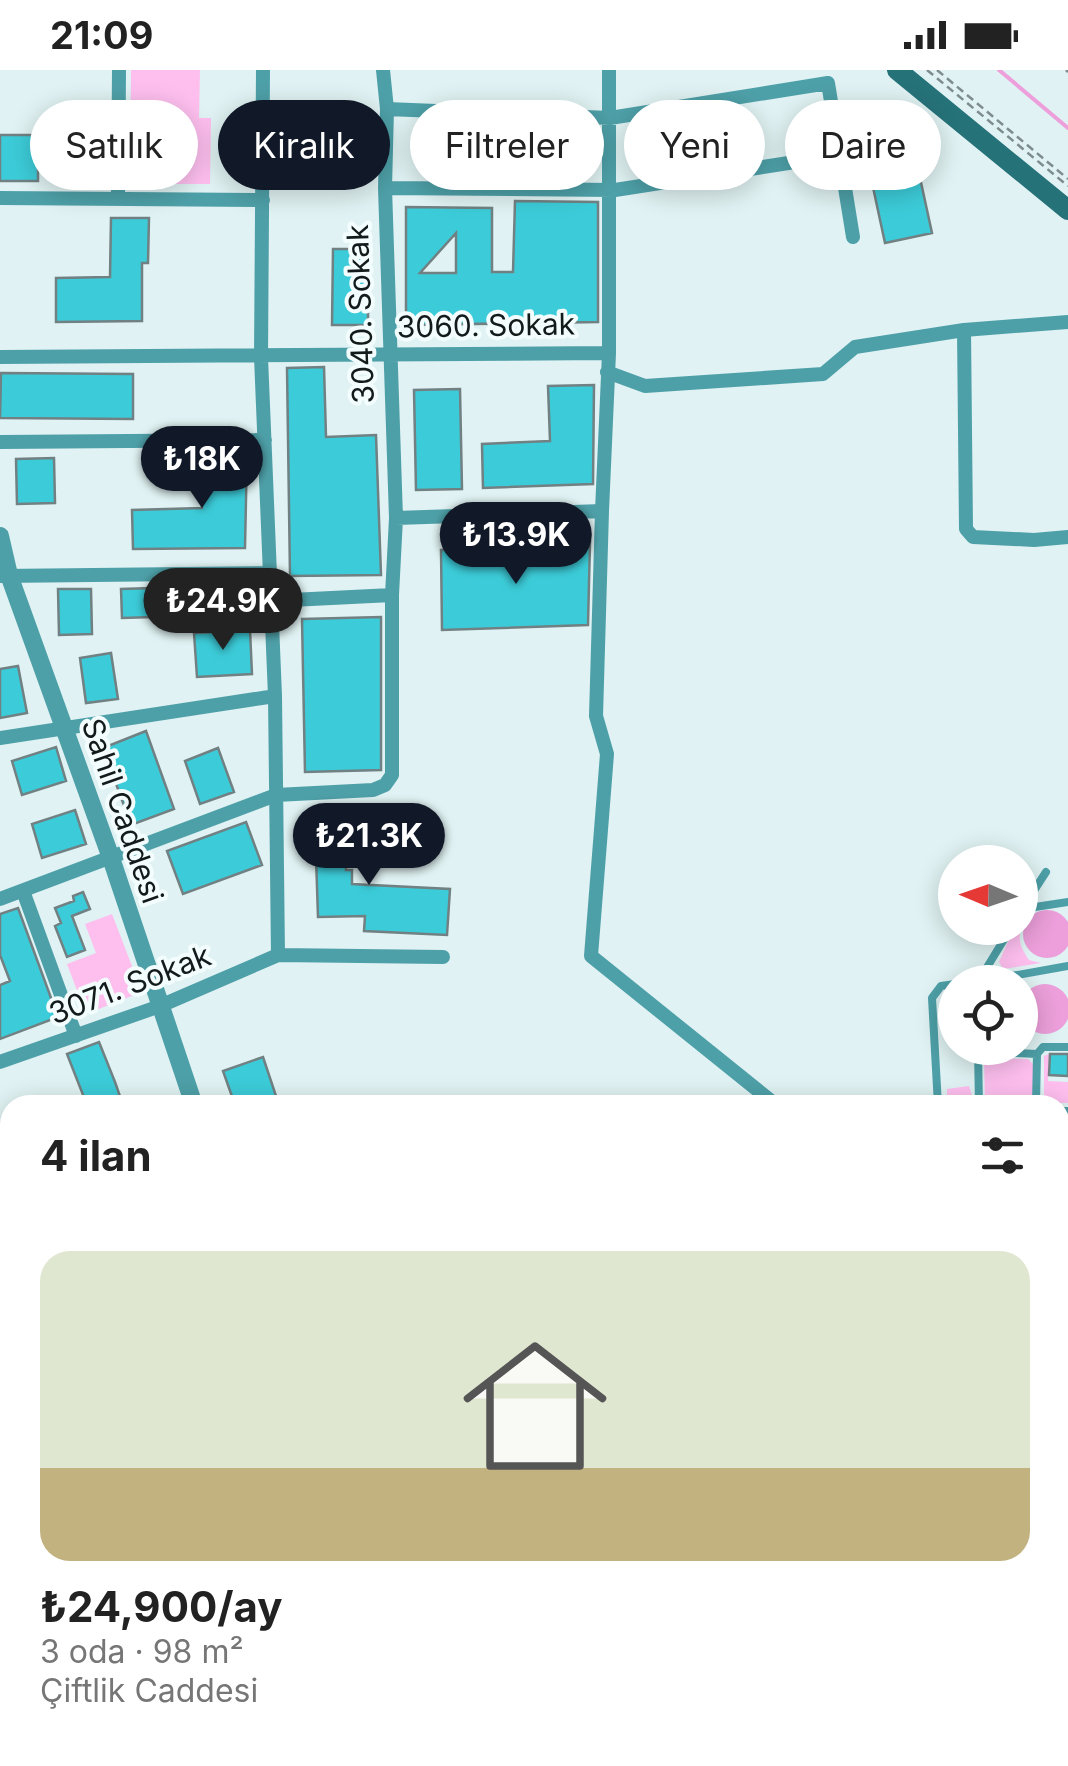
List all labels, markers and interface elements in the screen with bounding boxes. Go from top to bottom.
text: 21:09 [50,12,153,58]
chip: Satılık [30,100,198,190]
chip: Kiralık [218,100,390,190]
chip: Filtreler [410,100,604,190]
chip: Yeni [624,100,765,190]
chip: Daire [785,100,941,190]
street label: 3040. Sokak [339,223,381,404]
street label: 3060. Sokak [397,305,576,345]
pin: ₺18K [143,426,261,511]
text: ₺18K [163,439,241,478]
pin: ₺13.9K [435,502,597,587]
text: ₺13.9K [462,515,570,554]
pin: ₺24.9K [142,568,304,653]
text: ₺24.9K [166,581,280,620]
street label: Sahil Caddesi [75,714,171,908]
pin: ₺21.3K [288,803,450,888]
text: ₺21.3K [315,816,423,855]
north arrow [938,845,1038,945]
map controls [938,845,1038,1065]
street label: 3071. Sokak [44,937,216,1031]
button: locate [938,965,1038,1065]
icon: filters [975,1128,1030,1183]
text: 4 ilan [40,1130,152,1181]
icon: home [445,1316,625,1496]
text: ₺24,900/ay [40,1581,283,1632]
text: 3 oda · 98 m² [40,1632,244,1671]
text: Çiftlik Caddesi [40,1671,258,1710]

